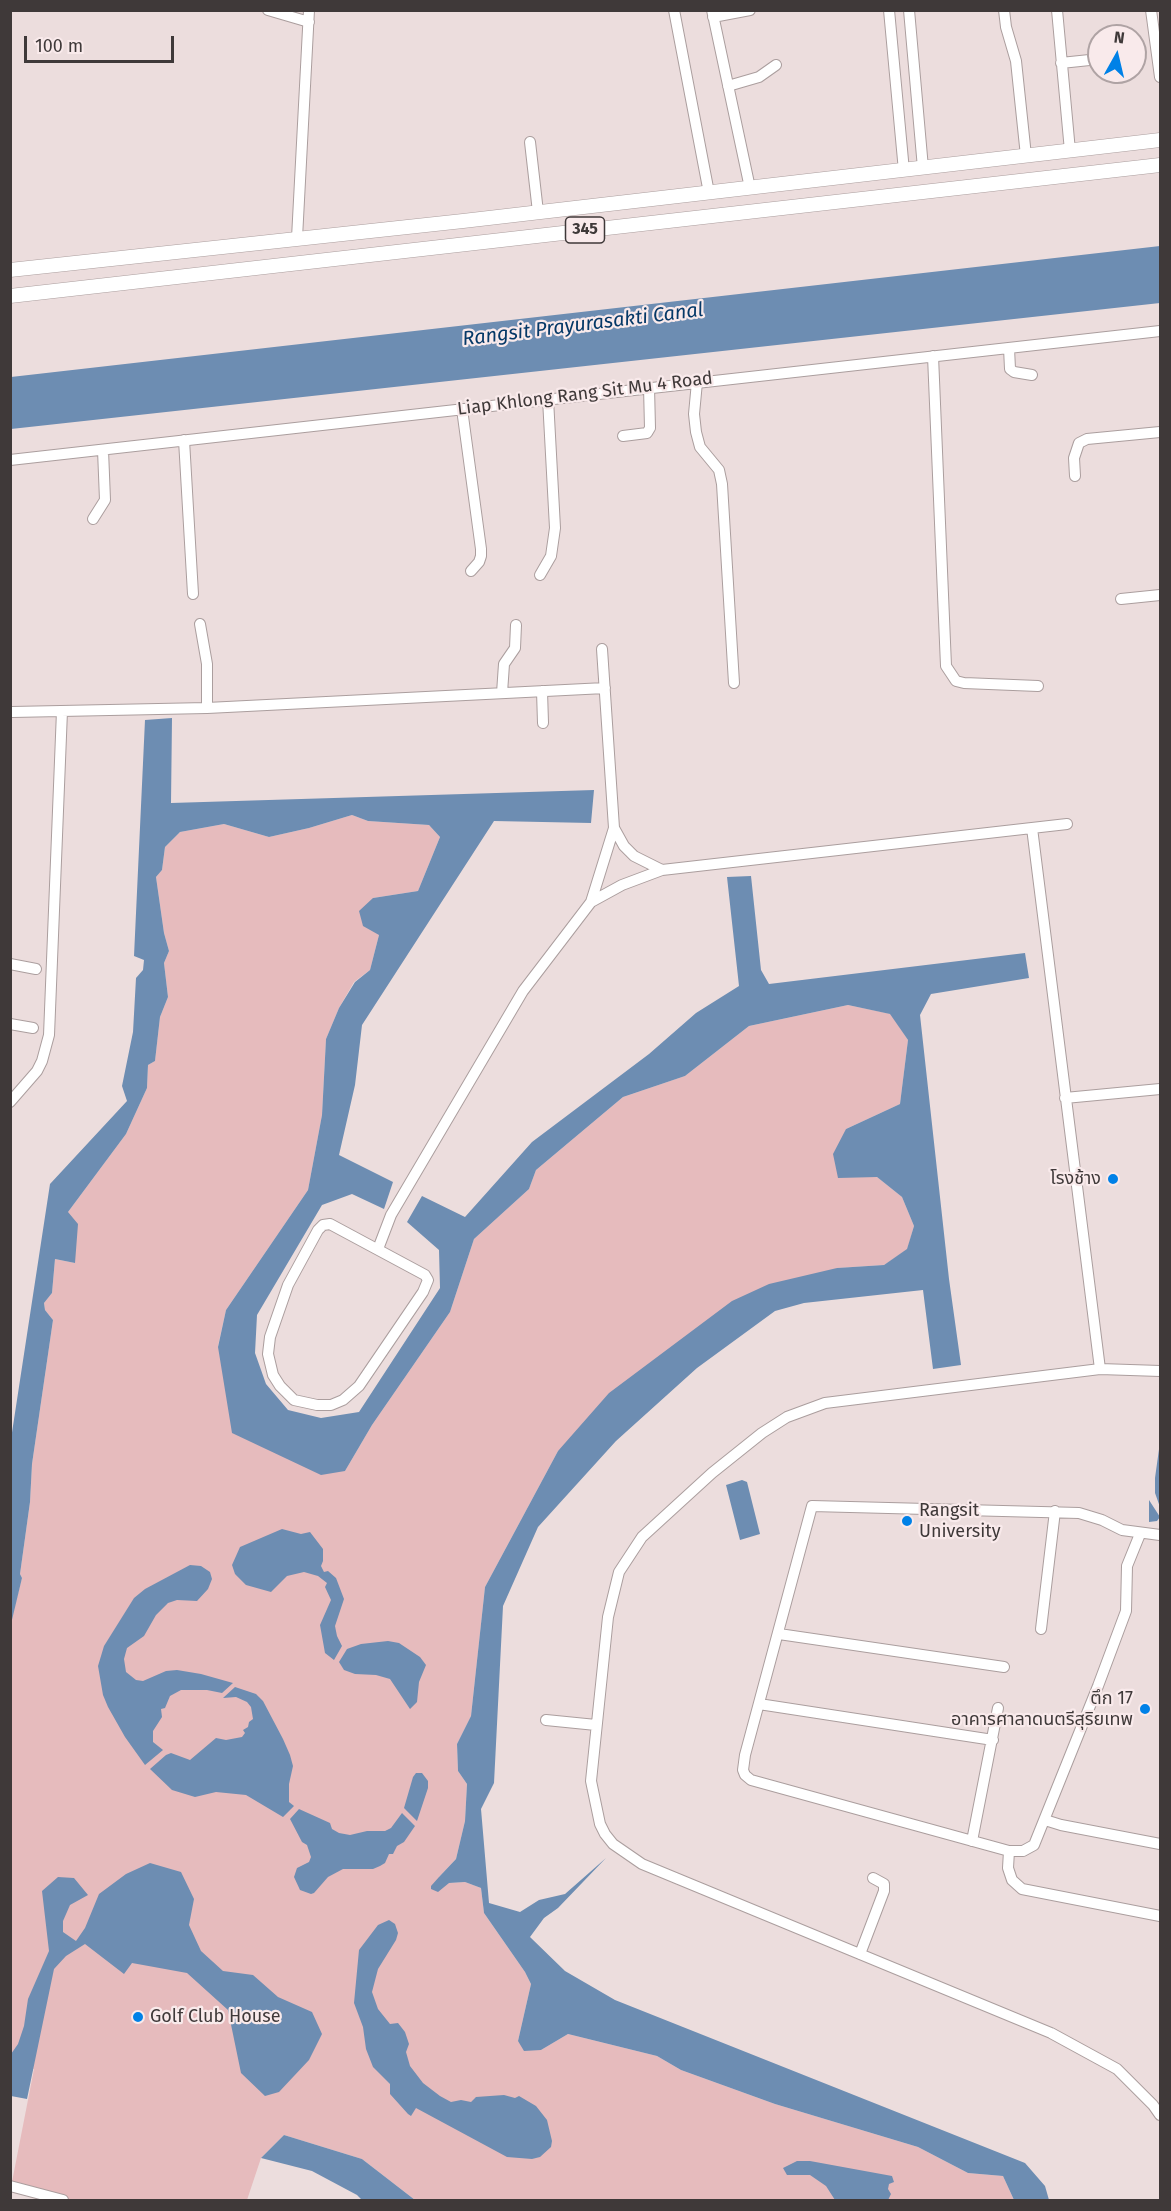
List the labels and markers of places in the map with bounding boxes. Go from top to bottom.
place label: โรงช้าง [1050,1168,1101,1190]
marker: โรงช้าง [1106,1172,1120,1186]
place label: Rangsit University [919,1500,1001,1543]
marker: Rangsit University [900,1514,914,1528]
place label: ตึก 17 อาคารศาลาดนตรีสุริยเทพ [951,1688,1133,1730]
marker: ตึก 17 อาคารศาลาดนตรีสุริยเทพ [1138,1702,1152,1716]
place label: Golf Club House [150,2006,280,2028]
marker: Golf Club House [131,2010,145,2024]

